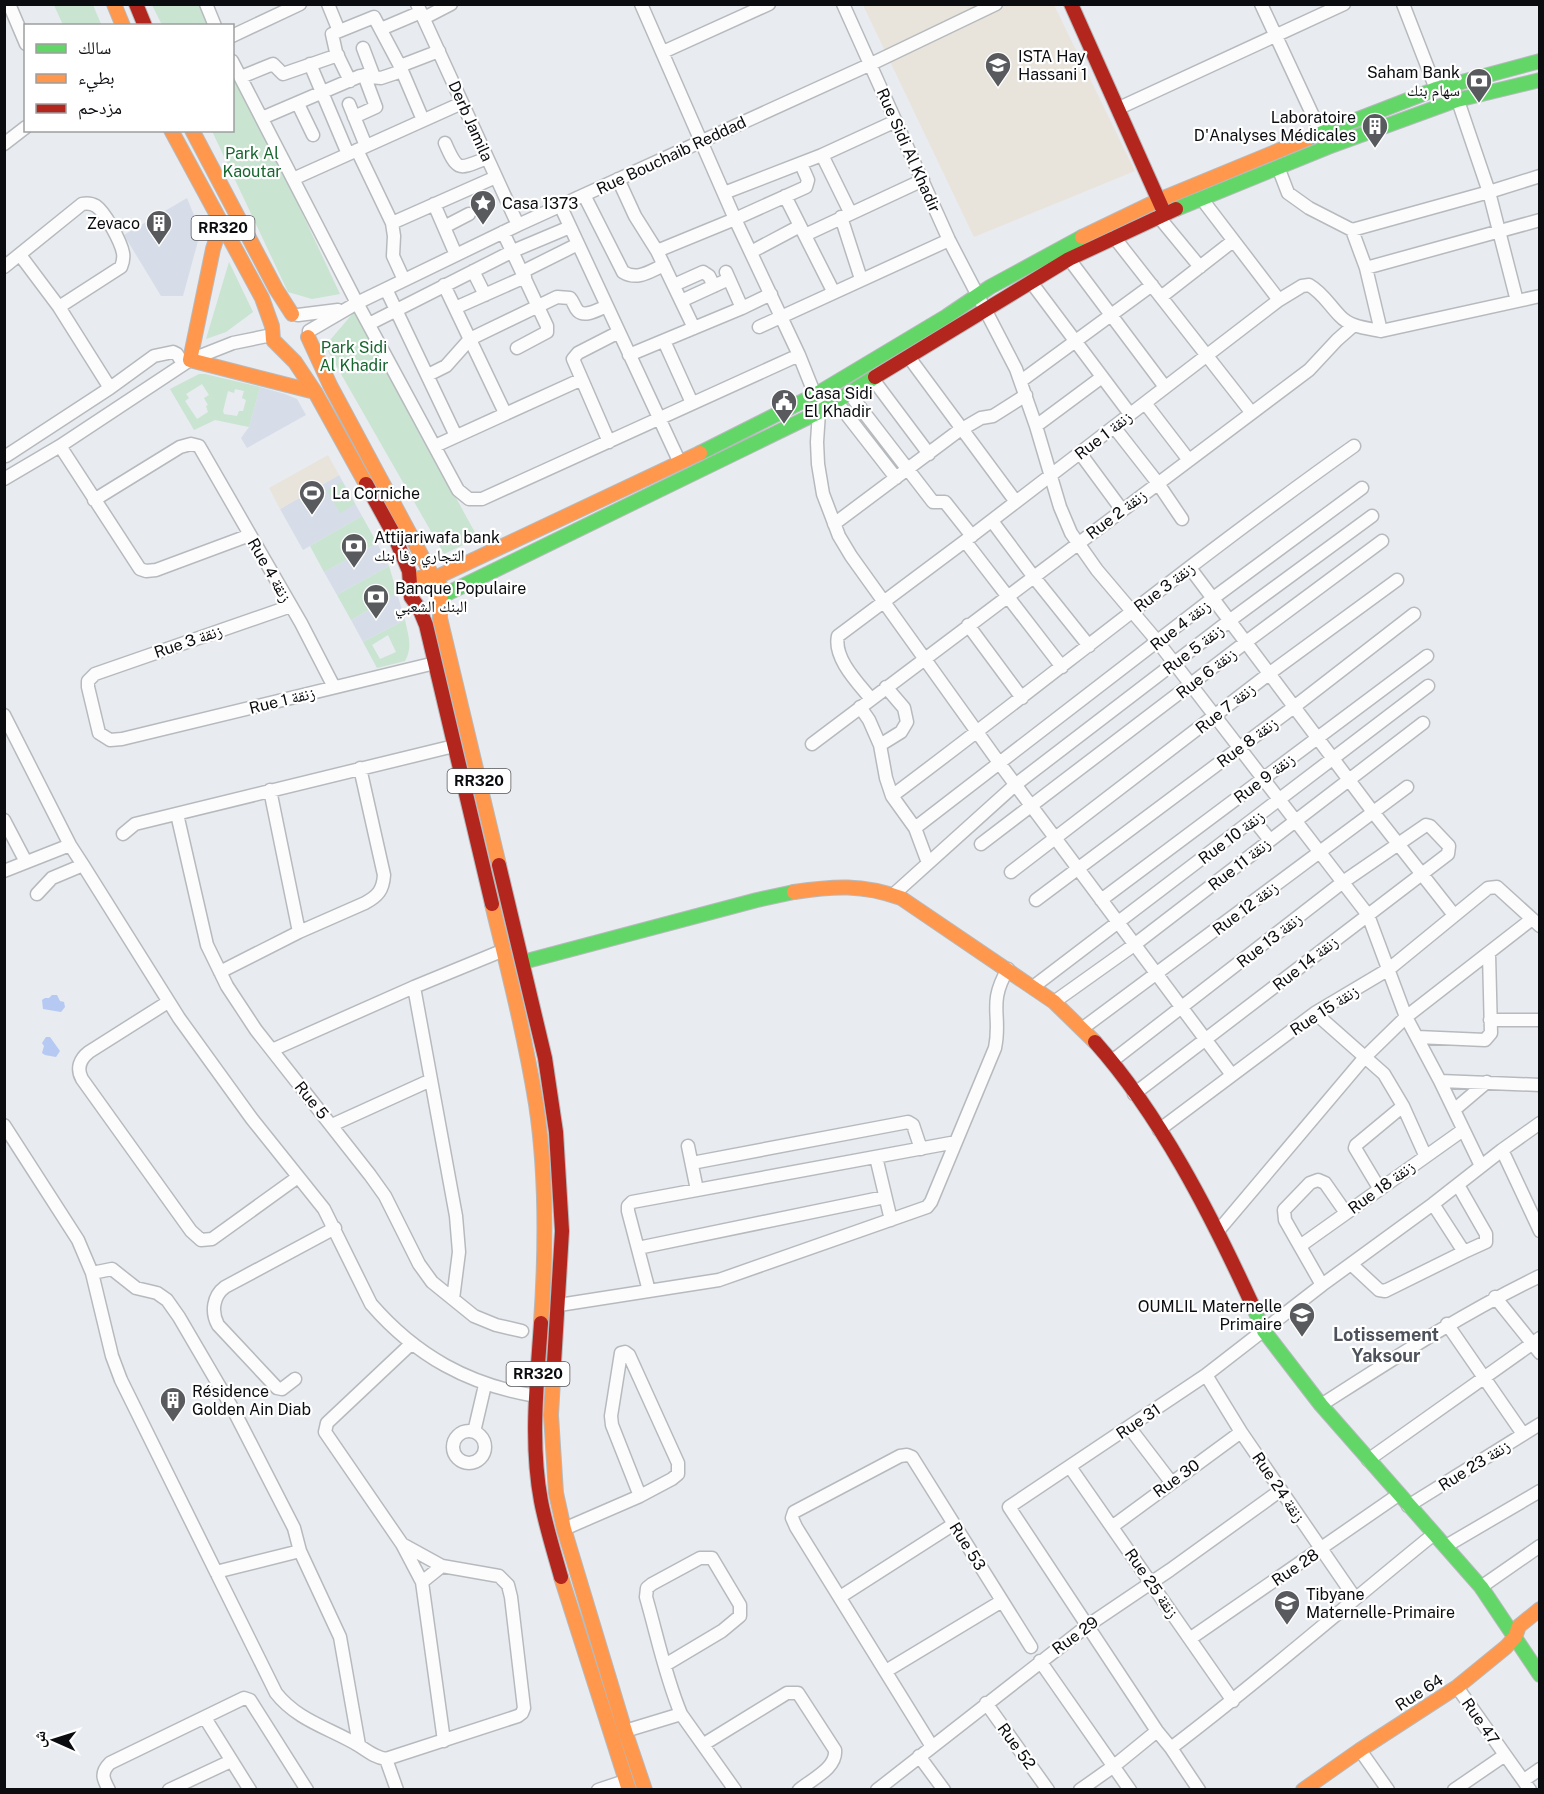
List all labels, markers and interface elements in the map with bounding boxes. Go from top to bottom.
legend [24,24,234,132]
text: سالك [78,37,111,58]
place label: ISTA Hay Hassani 1 [1018,47,1088,84]
school or university icon: ISTA Hay Hassani 1 [983,50,1013,88]
place label: Saham Bank سهام بنك [1367,63,1460,101]
bank icon: Saham Bank سهام بنك [1464,66,1494,104]
text: بطيء [78,67,115,93]
street label: Derb Jamila [444,78,497,164]
street label: Rue Sidi Al Khadir [873,85,944,215]
text: مزدحم [78,97,122,120]
place label: Laboratoire D'Analyses Médicales [1194,108,1356,145]
building icon: Laboratoire D'Analyses Médicales [1360,111,1390,149]
street label: Rue Bouchaib Reddad [593,112,749,199]
park label: Park Al Kaoutar [222,144,282,181]
place icon: Casa 1373 [468,188,498,226]
place label: Casa 1373 [502,194,578,213]
building icon: Zevaco [144,208,174,246]
place label: Zevaco [87,214,140,233]
road number: RR320 [192,216,254,240]
park label: Park Sidi Al Khadir [319,338,389,375]
place label: Casa Sidi El Khadir [804,384,873,421]
public building icon: Casa Sidi El Khadir [769,387,799,425]
street label: Rue 1 زنقة [1071,407,1136,464]
sports icon: La Corniche [297,478,327,516]
place label: La Corniche [332,484,420,503]
street label: Rue 2 زنقة [1083,486,1150,543]
place label: Attijariwafa bank التجاري وفا بنك [374,528,500,568]
bank icon: Attijariwafa bank التجاري وفا بنك [339,531,369,569]
street label: Rue 4 زنقة [244,535,295,606]
street label: Rue 3 زنقة [1130,559,1198,616]
place label: Banque Populaire البنك الشعبي [395,579,526,619]
bank icon: Banque Populaire البنك الشعبي [361,582,391,620]
street label: Rue 4 زنقة [1147,596,1214,655]
street label: Rue 5 زنقة [1159,620,1227,678]
street label: Rue 3 زنقة [152,621,225,662]
street label: Rue 6 زنقة [1173,644,1240,703]
street label: Rue 7 زنقة [1192,679,1259,738]
street label: Rue 1 زنقة [247,683,317,718]
street label: Rue 8 زنقة [1213,713,1281,771]
street label: Rue 9 زنقة [1230,750,1298,807]
road number: RR320 [448,769,510,793]
street label: Rue 10 زنقة [1195,807,1268,868]
street label: Rue 11 زنقة [1204,834,1274,895]
street label: Rue 12 زنقة [1209,878,1282,939]
street label: Rue 13 زنقة [1233,909,1306,972]
street label: Rue 14 زنقة [1269,932,1342,995]
street label: Rue 15 زنقة [1287,981,1362,1039]
street label: Rue 5 [291,1078,333,1123]
street label: Rue 18 زنقة [1344,1157,1418,1218]
place label: OUMLIL Maternelle Primaire [1138,1297,1282,1334]
school or university icon: OUMLIL Maternelle Primaire [1287,1300,1317,1338]
district label: Lotissement Yaksour [1333,1324,1439,1366]
road number: RR320 [506,1362,570,1386]
place label: Résidence Golden Ain Diab [192,1382,311,1419]
building icon: Résidence Golden Ain Diab [158,1385,188,1423]
street label: Rue 31 [1112,1400,1164,1443]
street label: Rue 23 زنقة [1435,1436,1513,1495]
street label: Rue 24 زنقة [1248,1449,1309,1526]
street label: Rue 30 [1149,1455,1203,1502]
street label: Rue 53 [945,1519,990,1574]
street label: Rue 25 زنقة [1121,1545,1182,1622]
street label: Rue 28 [1268,1545,1322,1590]
place label: Tibyane Maternelle-Primaire [1306,1585,1455,1622]
school or university icon: Tibyane Maternelle-Primaire [1272,1588,1302,1626]
street label: Rue 29 [1049,1612,1102,1658]
street label: Rue 64 [1392,1670,1447,1715]
street label: Rue 47 [1458,1694,1503,1748]
north arrow [24,1710,84,1770]
street label: Rue 52 [993,1719,1040,1773]
text: ش [30,1730,49,1748]

